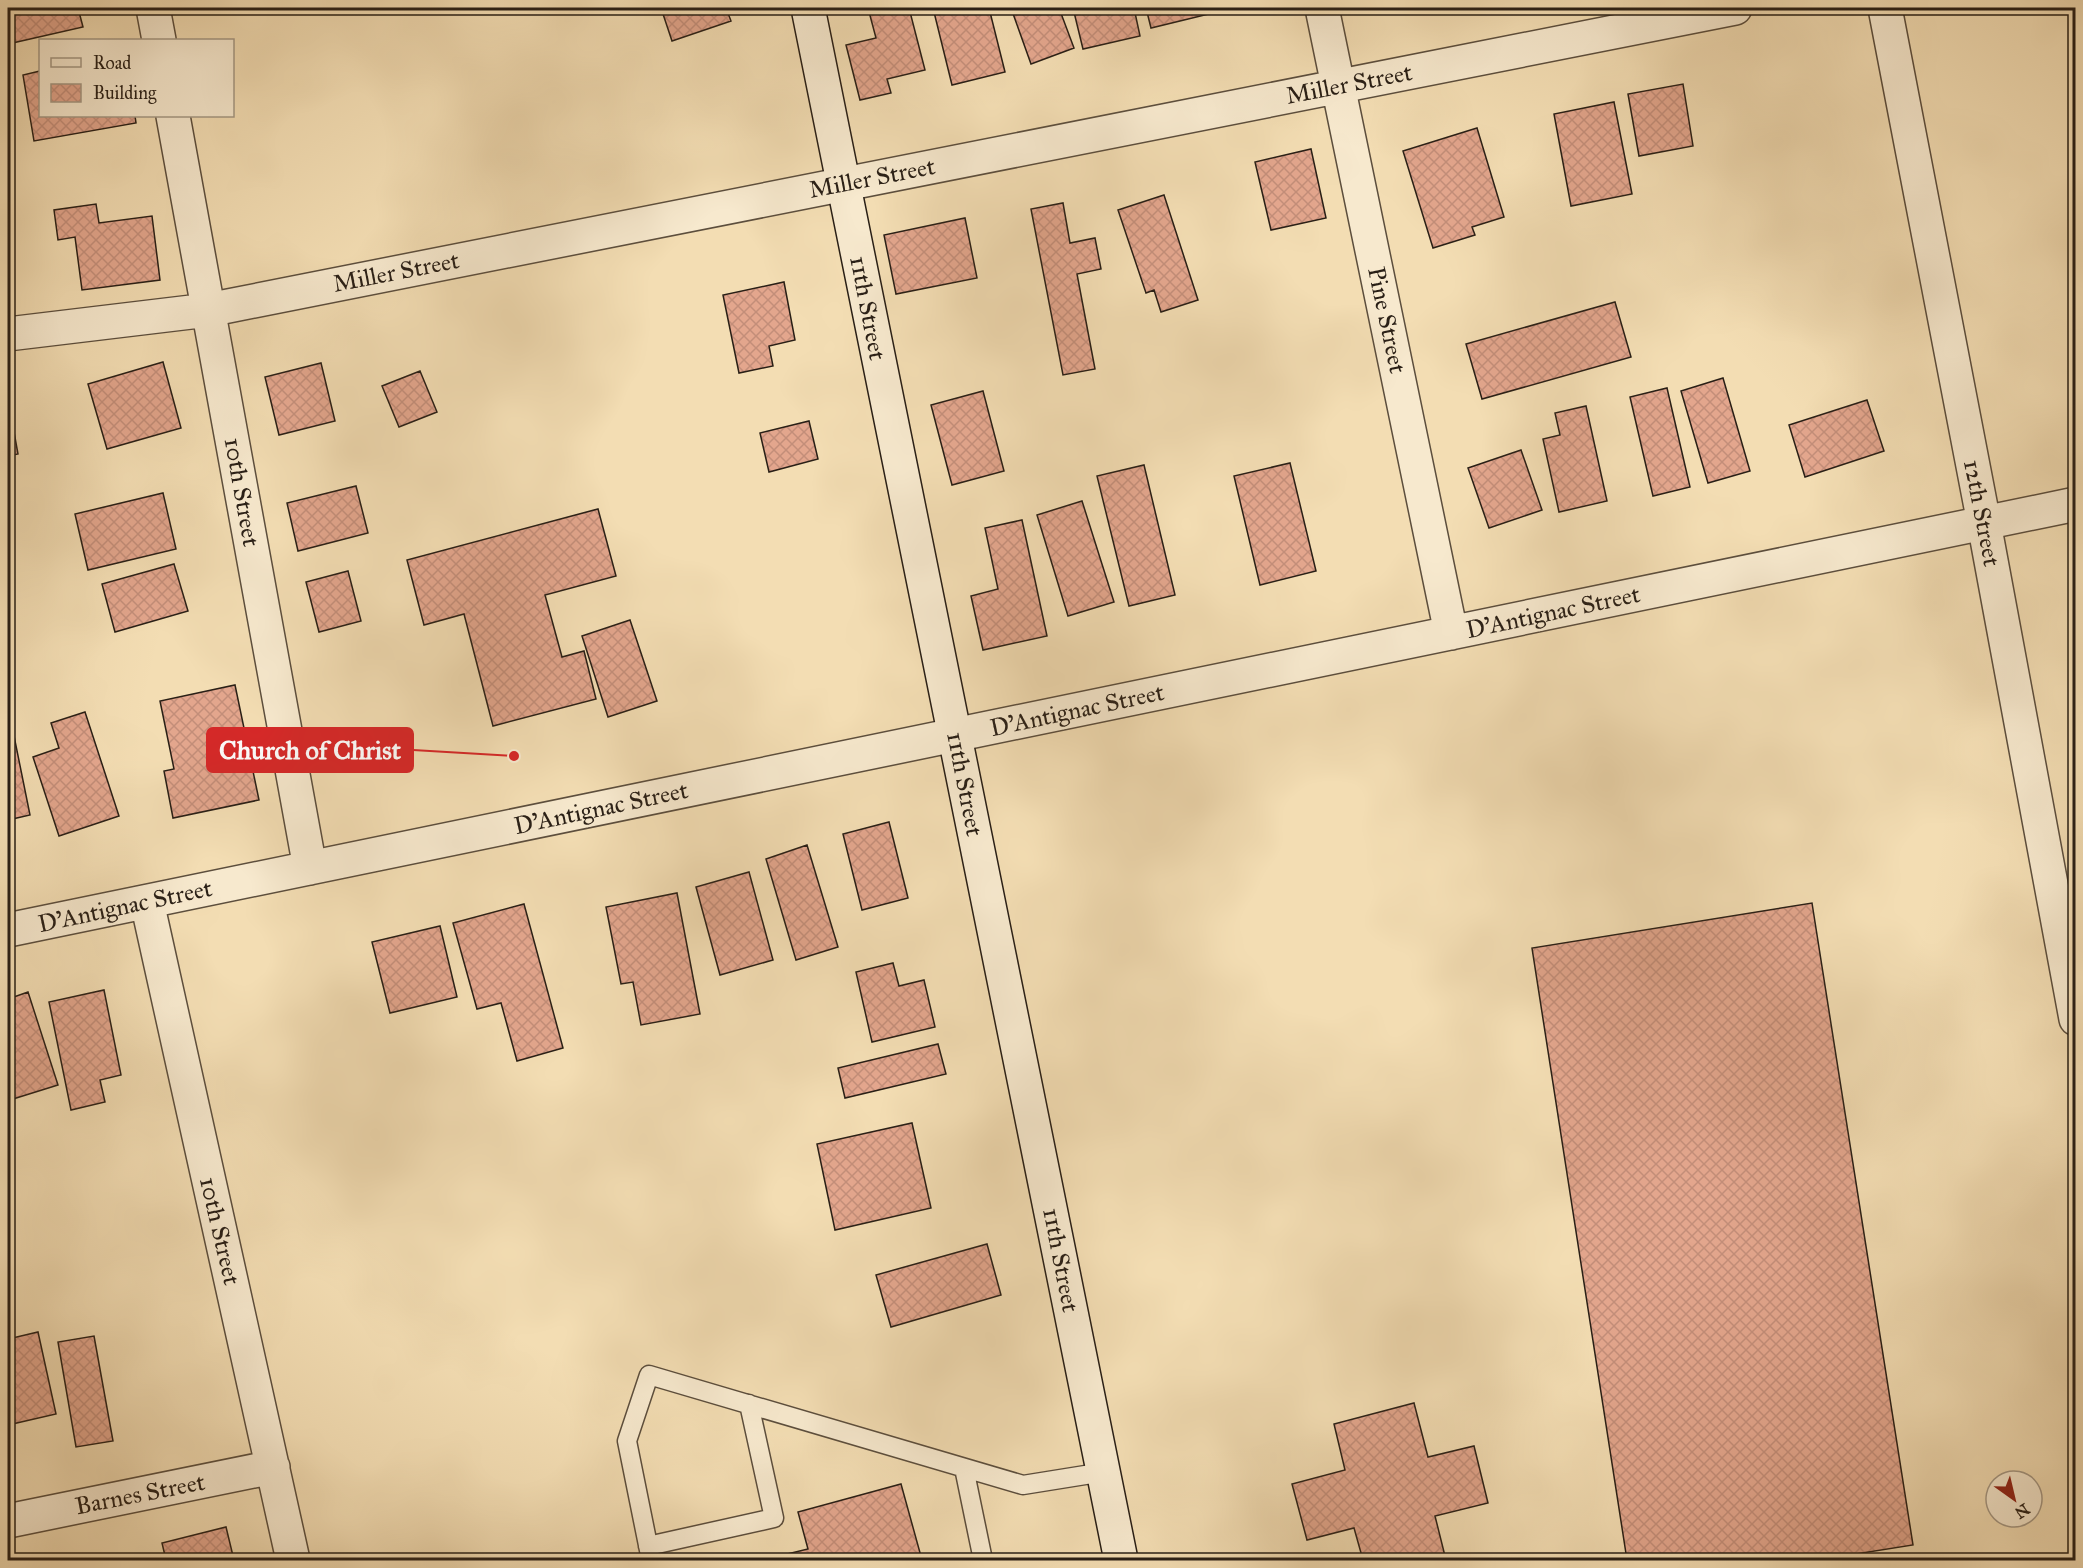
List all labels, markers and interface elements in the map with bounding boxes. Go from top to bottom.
legend [39,39,234,117]
text: Road [93,52,131,74]
street label: Miller Street [1283,57,1415,111]
text: Building [93,82,157,105]
street label: Miller Street [806,151,938,205]
street label: Miller Street [330,245,462,299]
street label: 11th Street [843,253,893,363]
street label: Pine Street [1361,264,1413,376]
street label: 10th Street [218,435,266,549]
street label: 12th Street [1957,457,2007,569]
street label: D'Antignac Street [1463,579,1643,645]
street label: D'Antignac Street [987,677,1167,743]
callout: Church of Christ [207,728,413,772]
street label: 11th Street [940,729,990,839]
text: Church of Christ [219,734,402,766]
street label: D'Antignac Street [511,775,691,841]
street label: D'Antignac Street [35,873,215,939]
street label: 10th Street [193,1174,247,1288]
street label: 11th Street [1036,1205,1086,1315]
street label: Barnes Street [73,1467,208,1521]
north arrow [1984,1469,2044,1529]
text: N [2011,1499,2033,1523]

